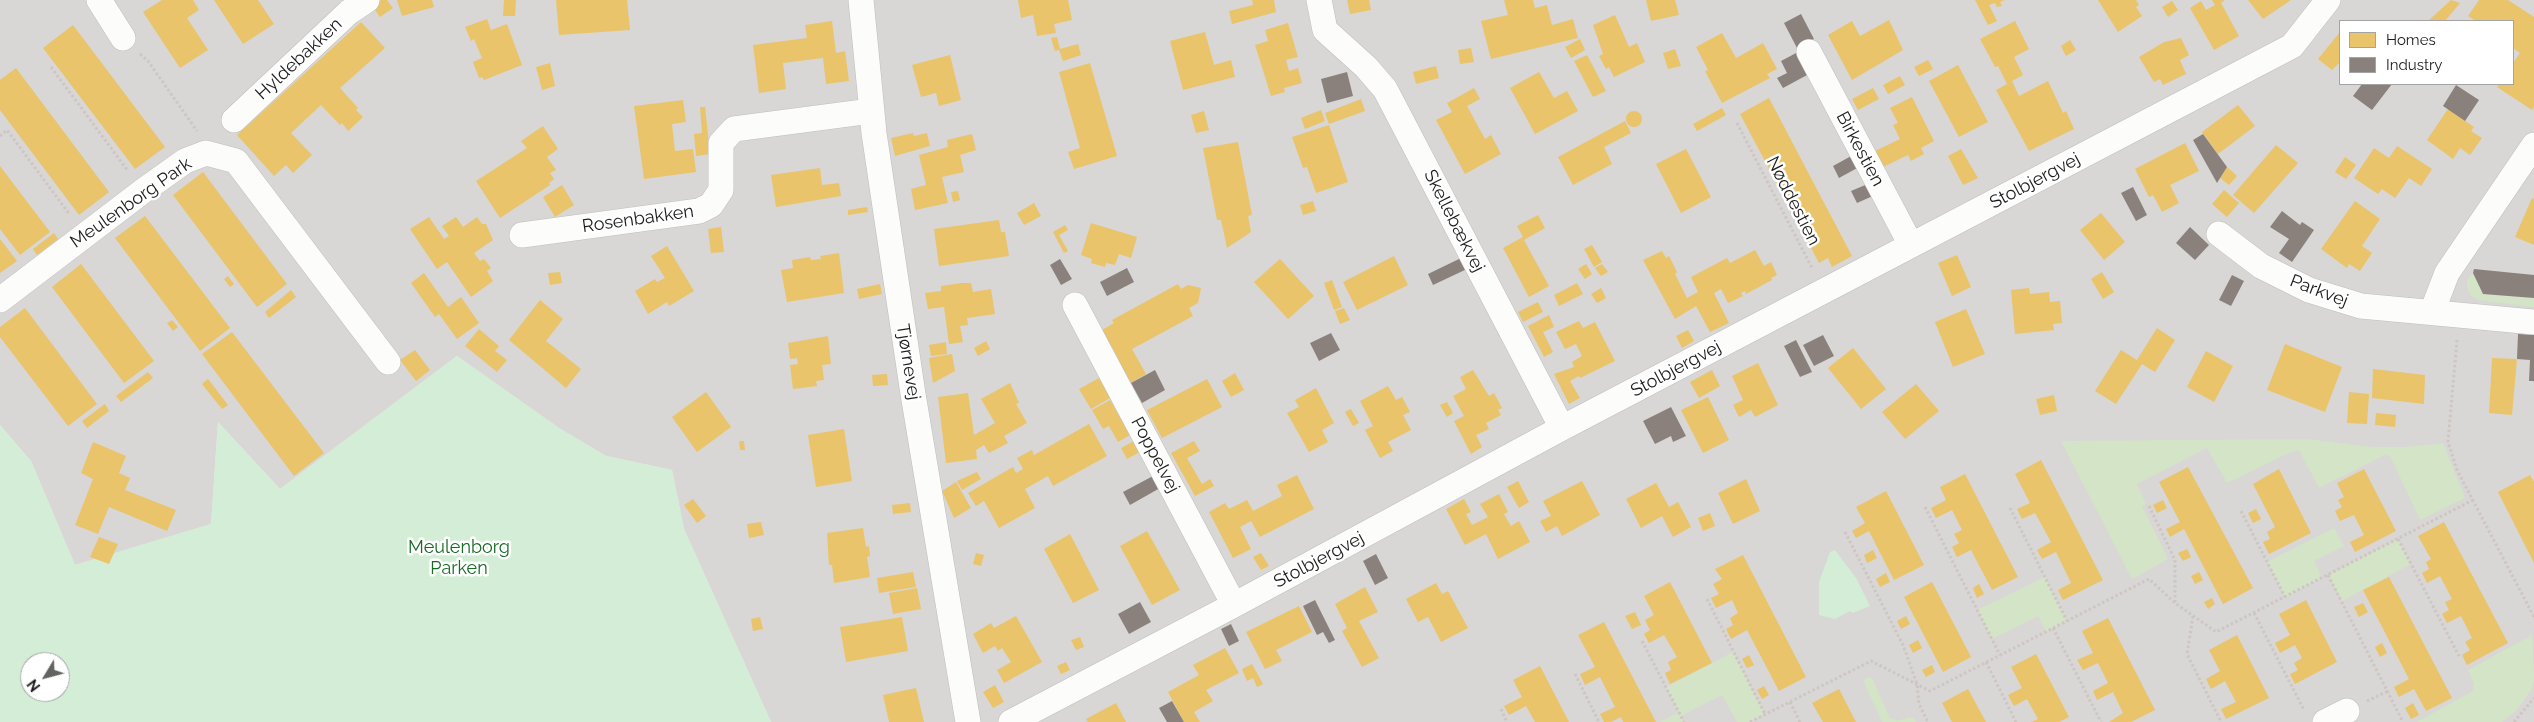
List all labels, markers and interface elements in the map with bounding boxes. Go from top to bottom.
street label: Hyldebakken [251,14,347,104]
legend [2339,20,2514,85]
text: Homes [2386,31,2436,49]
text: Industry [2386,56,2442,74]
street label: Birkestien [1831,108,1889,190]
street label: Stolbjergvej [1986,148,2084,214]
street label: Meulenborg Park [66,153,196,253]
street label: Nøddestien [1761,153,1825,249]
street label: Skellebækvej [1419,166,1489,276]
street label: Rosenbakken [581,200,695,238]
street label: Parkvej [2287,270,2351,312]
street label: Tjørnevej [891,322,925,402]
street label: Stolbjergvej [1627,336,1725,402]
street label: Poppelvej [1126,413,1184,497]
street label: Stolbjergvej [1270,527,1368,593]
park label: Meulenborg Parken [408,537,510,580]
north arrow [20,652,70,702]
text: N [24,676,43,695]

